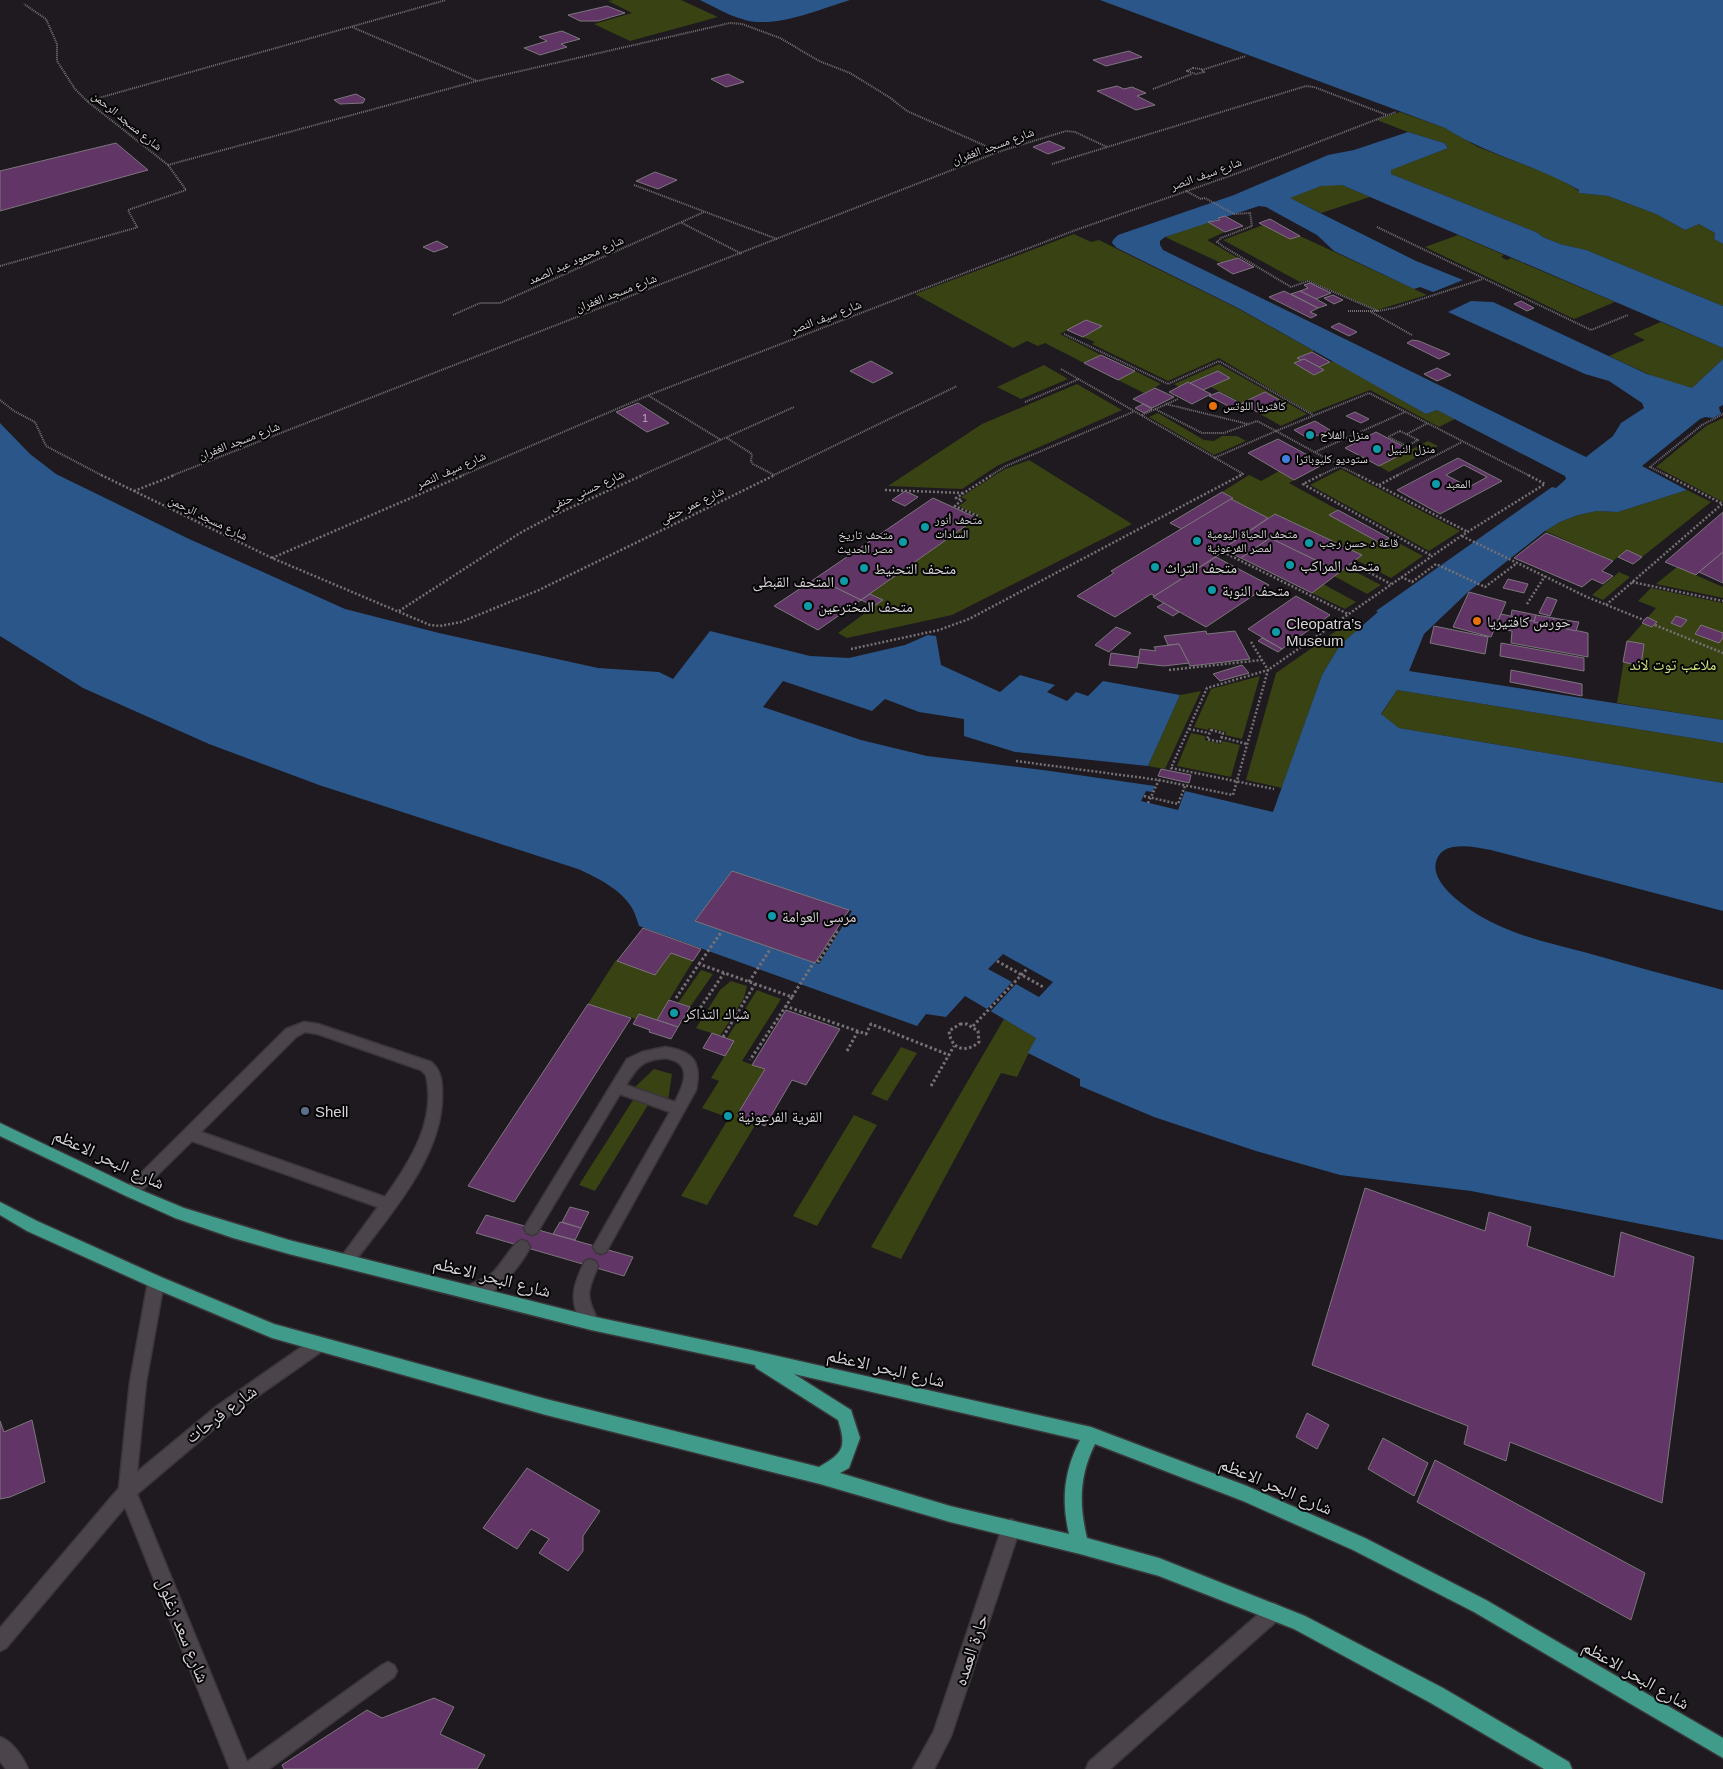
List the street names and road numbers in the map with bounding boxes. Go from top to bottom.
street label: شارع مسجد الرحمن [88,88,165,154]
street label: شارع مسجد الغفران [950,125,1036,168]
street label: شارع سيف النصر [1168,155,1244,195]
street label: شارع محمود عبد الصمد [526,233,626,288]
street label: شارع مسجد الغفران [573,271,659,316]
street label: شارع سيف النصر [788,297,864,338]
street label: شارع مسجد الغفران [196,419,282,464]
street label: شارع سيف النصر [413,448,488,493]
street label: شارع حسنى حنفى [547,467,627,514]
street label: شارع عمر حنفى [658,483,727,527]
street label: شارع مسجد الرحمن [166,493,250,544]
street label: شارع البحر الاعظم [49,1125,168,1195]
street label: شارع البحر الاعظم [431,1253,553,1303]
street label: شارع البحر الاعظم [825,1345,947,1393]
street label: شارع فرحات [181,1381,261,1448]
street label: شارع البحر الاعظم [1216,1453,1335,1521]
street label: شارع سعد زغلول [152,1574,213,1686]
street label: حارة العمده [950,1612,992,1688]
street label: شارع البحر الاعظم [1578,1636,1693,1715]

